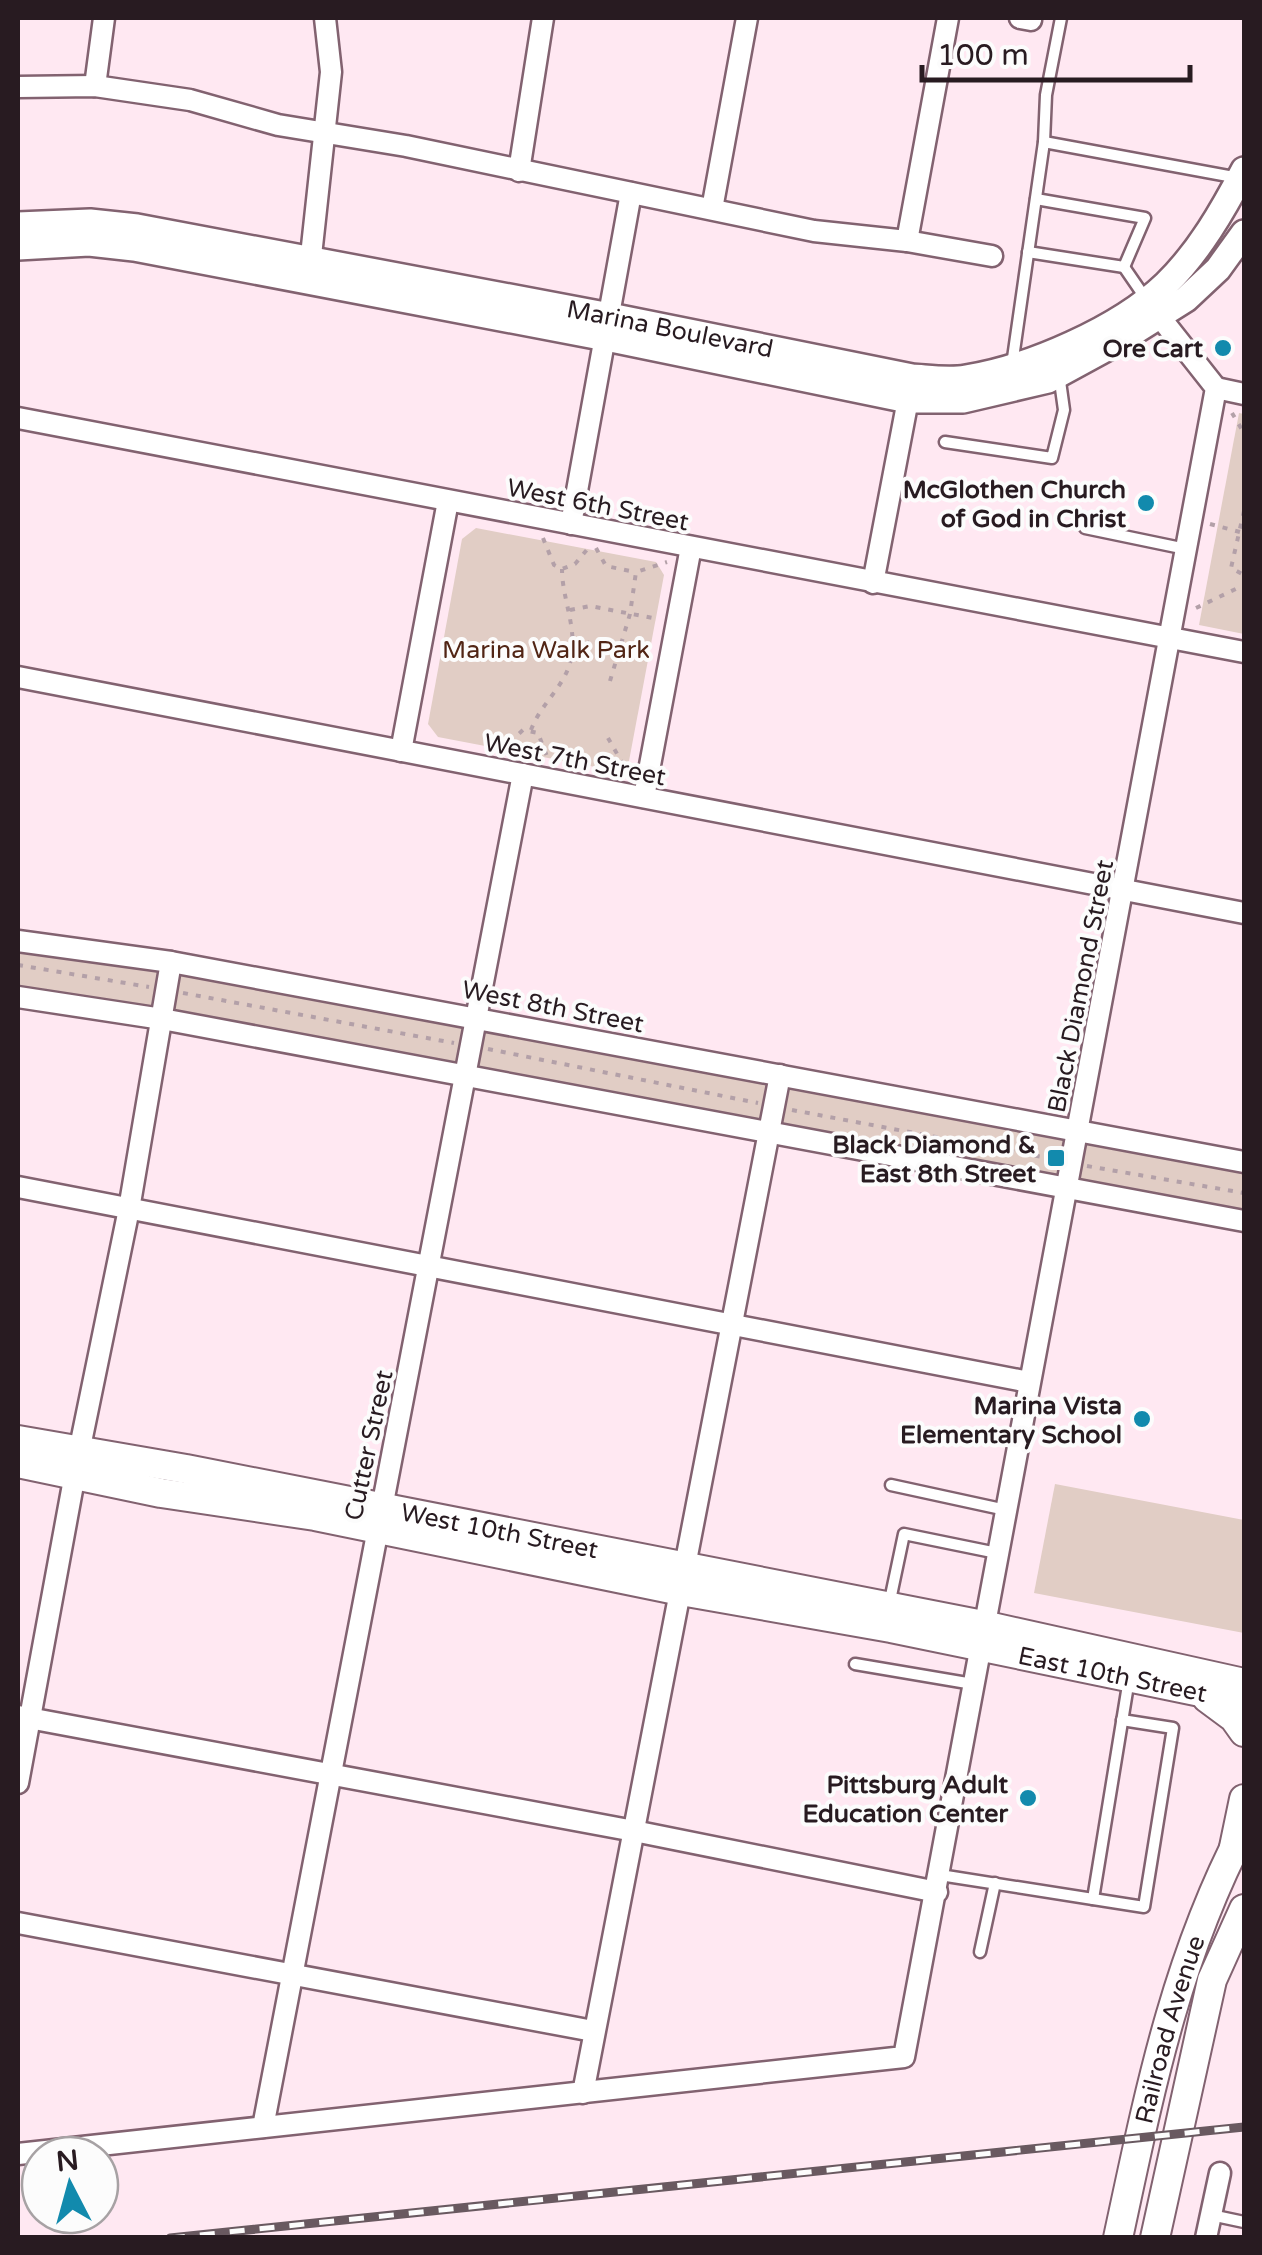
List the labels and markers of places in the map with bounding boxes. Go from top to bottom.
place label: Ore Cart [1103,334,1203,364]
marker: Ore Cart [1212,337,1234,359]
place label: McGlothen Church of God in Christ [903,475,1126,534]
marker: McGlothen Church of God in Christ [1135,492,1157,514]
place label: Black Diamond & East 8th Street [832,1130,1036,1189]
marker: Black Diamond & East 8th Street [1045,1147,1067,1169]
place label: Marina Vista Elementary School [900,1391,1122,1450]
marker: Marina Vista Elementary School [1131,1408,1153,1430]
place label: Pittsburg Adult Education Center [802,1770,1008,1829]
marker: Pittsburg Adult Education Center [1017,1787,1039,1809]

